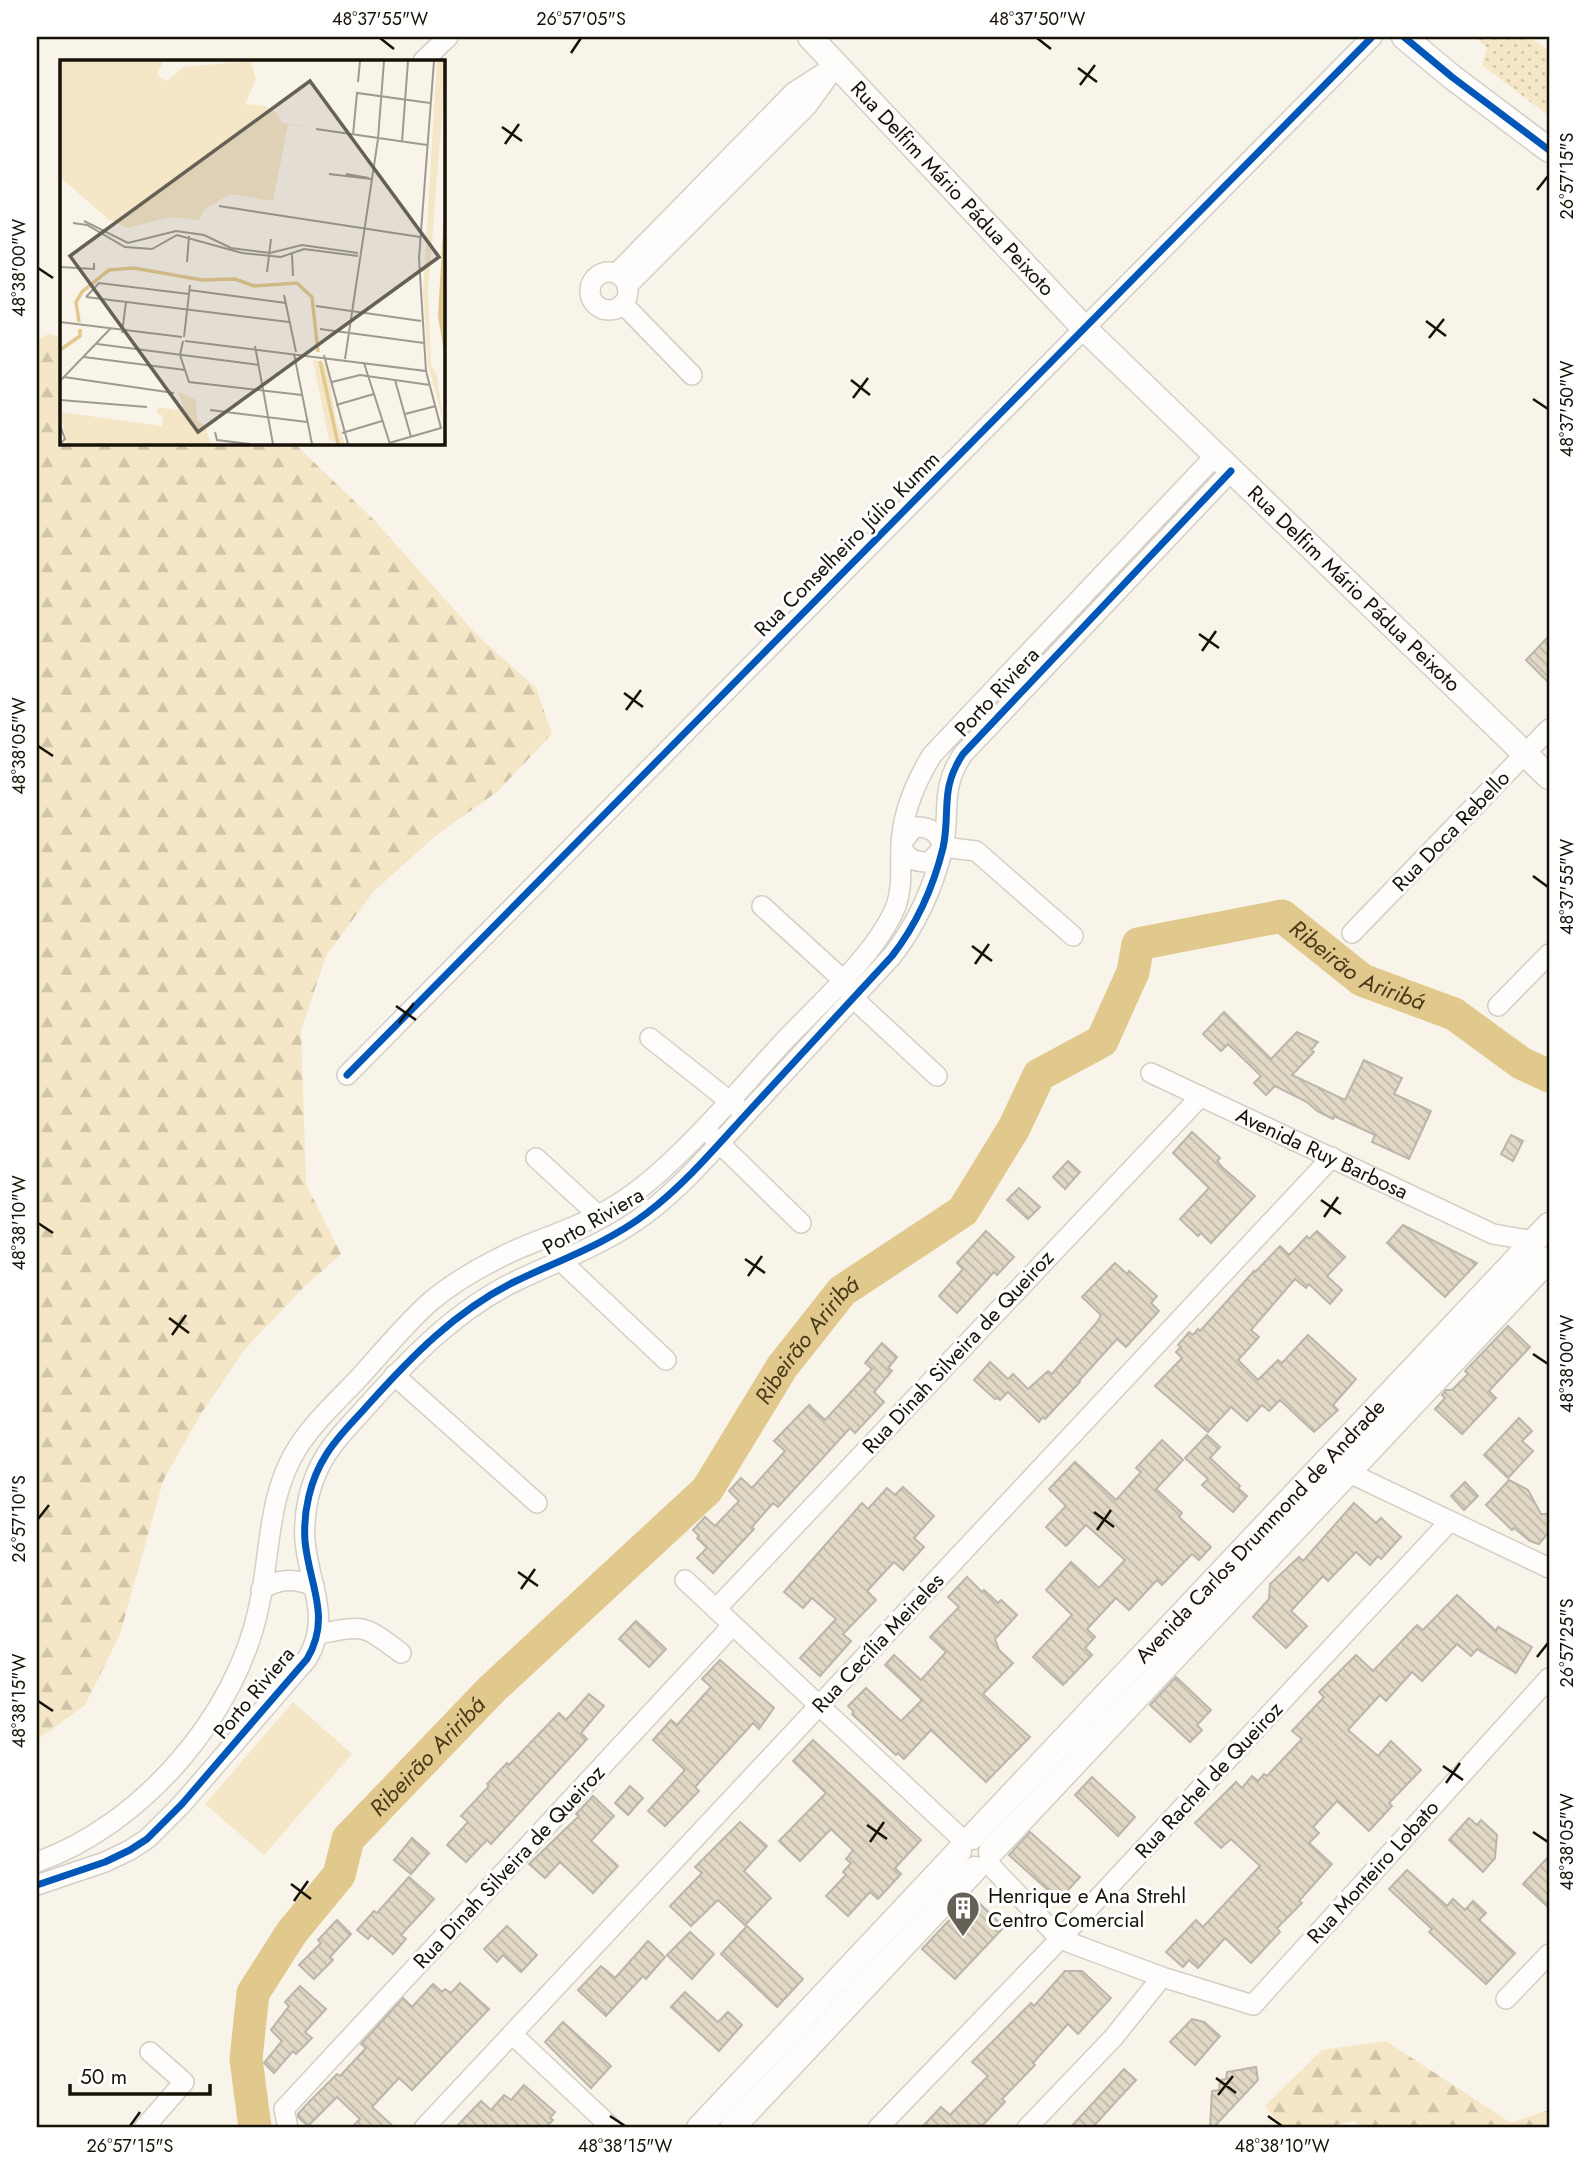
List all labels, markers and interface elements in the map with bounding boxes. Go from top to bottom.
text: 48°37'55"W [332,6,428,32]
text: 26°57'05"S [536,6,626,32]
text: 48°37'50"W [989,6,1085,32]
inset map [60,60,444,444]
street label: Rua Delfim Mário Pádua Peixoto [844,74,1061,303]
text: 26°57'15"S [1554,132,1580,219]
text: 48°38'00"W [6,219,32,317]
text: 48°37'50"W [1554,361,1580,457]
street label: Rua Conselheiro Júlio Kumm [748,445,946,643]
street label: Rua Delfim Mário Pádua Peixoto [1241,479,1467,699]
street label: Porto Riviera [948,641,1046,743]
text: 48°38'05"W [6,697,32,795]
street label: Rua Doca Rebello [1385,764,1517,898]
text: 48°37'55"W [1554,839,1580,935]
water label: Ribeirão Ariribá [1282,911,1431,1019]
street label: Avenida Ruy Barbosa [1231,1100,1413,1207]
text: 48°38'10"W [6,1175,32,1271]
street label: Porto Riviera [537,1180,649,1262]
street label: Rua Dinah Silveira de Queiroz [855,1243,1061,1460]
water label: Ribeirão Ariribá [746,1267,866,1411]
text: 48°38'00"W [1554,1315,1580,1413]
street label: Avenida Carlos Drummond de Andrade [1128,1393,1392,1670]
text: 26°57'10"S [6,1475,32,1563]
street label: Rua Cecília Meireles [805,1566,951,1720]
text: 26°57'25"S [1554,1598,1580,1687]
street label: Porto Riviera [206,1640,302,1746]
text: 48°38'15"W [6,1654,32,1748]
water label: Ribeirão Ariribá [361,1688,494,1824]
street label: Rua Rachel de Queiroz [1128,1695,1290,1865]
street label: Rua Dinah Silveira de Queiroz [406,1758,612,1975]
text: 48°38'05"W [1554,1793,1580,1891]
street label: Rua Monteiro Lobato [1300,1794,1446,1950]
place label: Henrique e Ana Strehl Centro Comercial [988,1881,1186,1935]
building icon: Henrique e Ana Strehl Centro Comercial [944,1889,982,1938]
scale bar [70,2053,210,2097]
text: 50 m [80,2062,127,2092]
text: 26°57'15"S [87,2133,174,2159]
text: 48°38'15"W [578,2133,672,2159]
text: 48°38'10"W [1234,2133,1330,2159]

